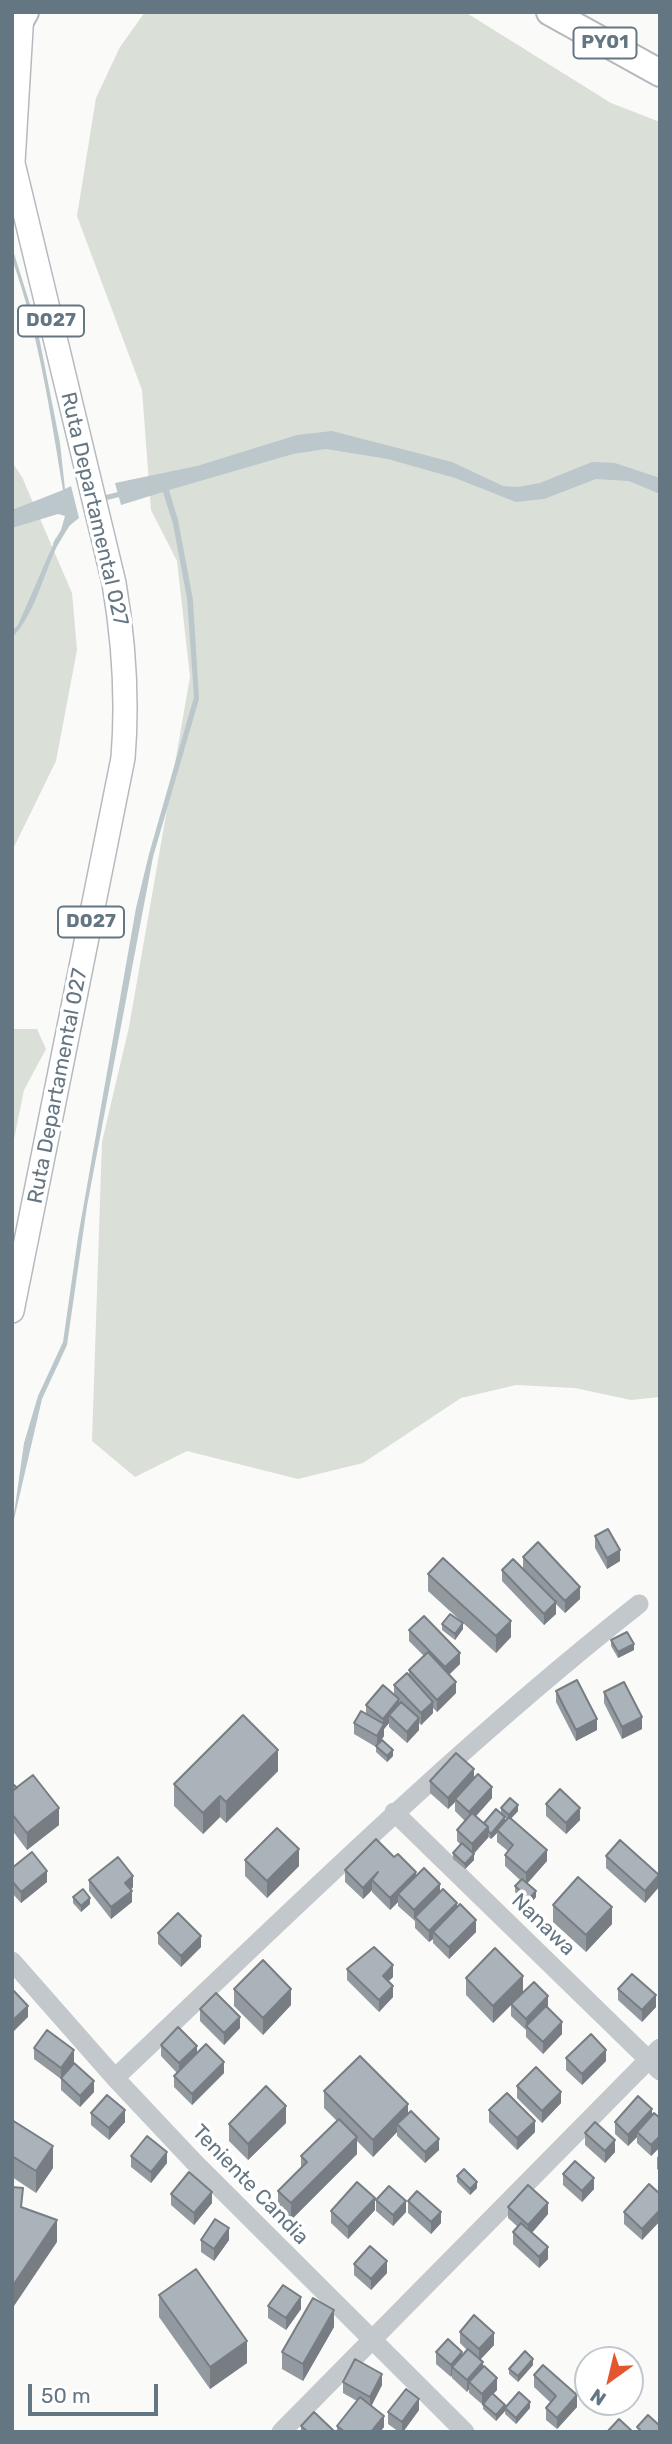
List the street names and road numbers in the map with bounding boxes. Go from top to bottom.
road number: PY01 [574,28,636,58]
road number: D027 [18,306,84,336]
street label: Ruta Departamental 027 [55,390,133,628]
road number: D027 [58,906,124,938]
street label: Ruta Departamental 027 [23,966,93,1206]
street label: Nanawa [506,1889,580,1961]
street label: Teniente Candia [187,2120,313,2250]

